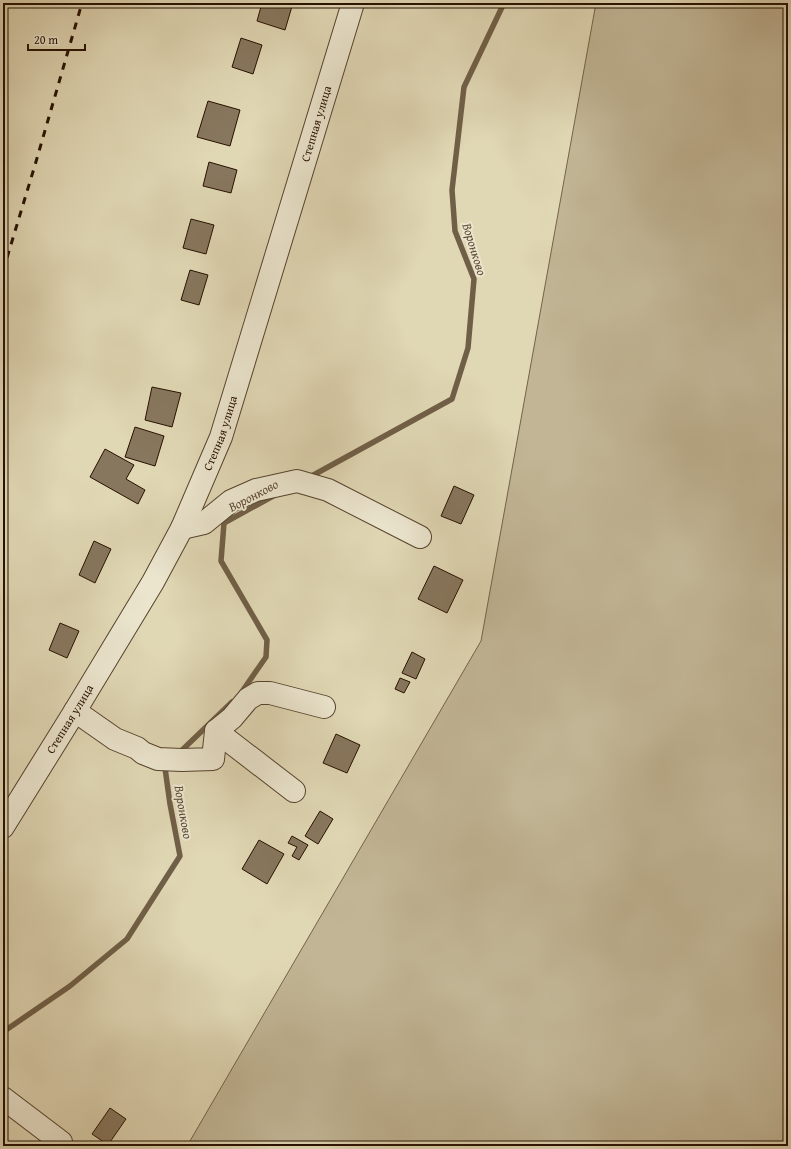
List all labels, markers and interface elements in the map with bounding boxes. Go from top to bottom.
scale bar [28,26,85,52]
text: 20 m [34,31,58,48]
street label: Степная улица [296,83,335,164]
water label: Воронково [457,220,492,278]
street label: Степная улица [199,393,241,473]
water label: Воронково [224,474,282,517]
street label: Степная улица [42,681,97,757]
water label: Воронково [169,783,198,841]

